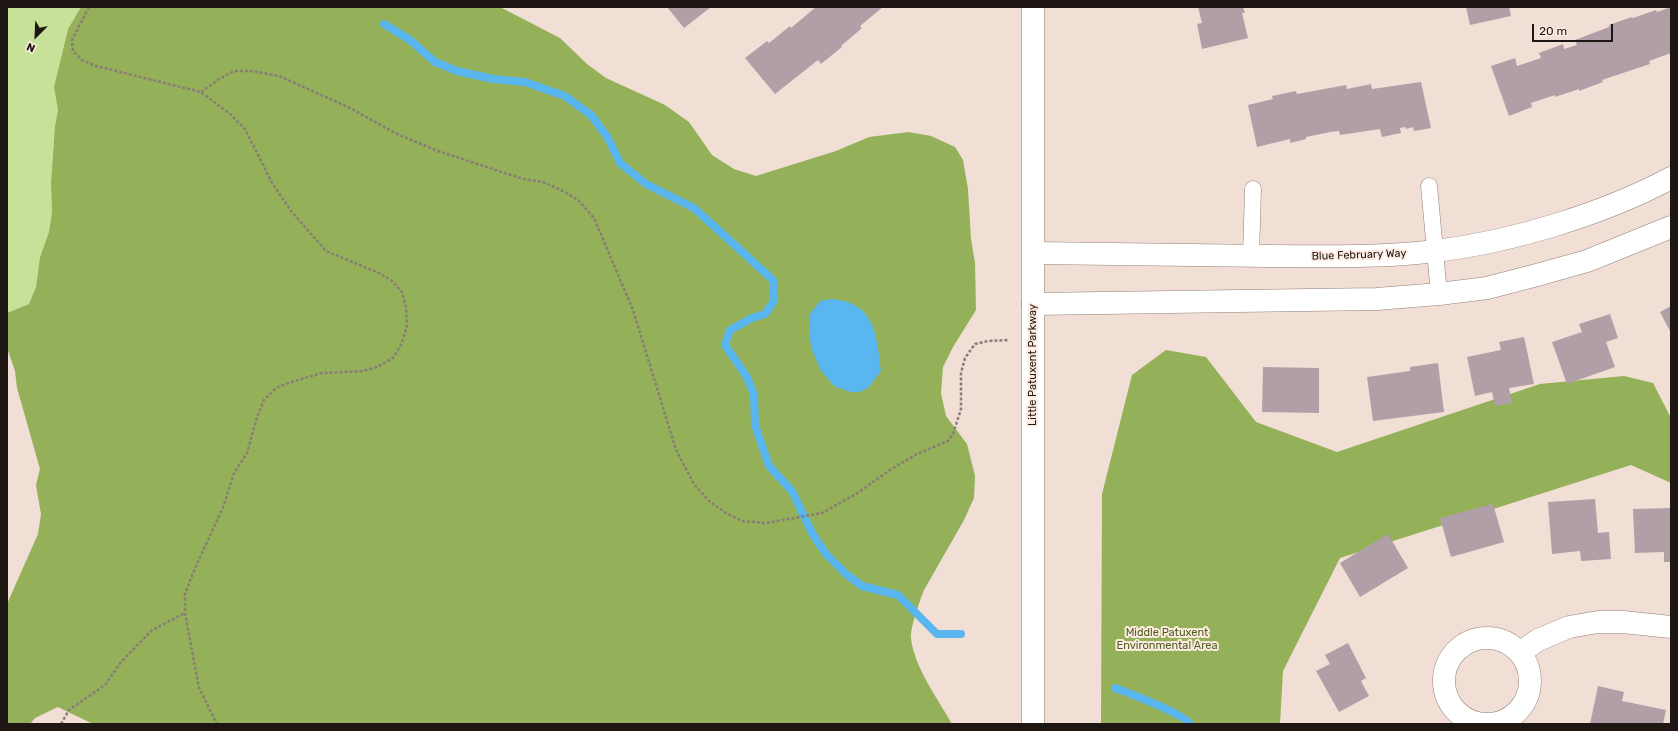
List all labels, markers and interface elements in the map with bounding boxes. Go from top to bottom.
north arrow [16,16,56,56]
scale bar [1534,16,1615,42]
text: 20 m [1539,24,1567,38]
text: N [25,40,37,55]
street label: Blue February Way [1311,247,1407,263]
street label: Little Patuxent Parkway [1026,304,1040,426]
park label: Middle Patuxent Environmental Area [1117,626,1217,652]

